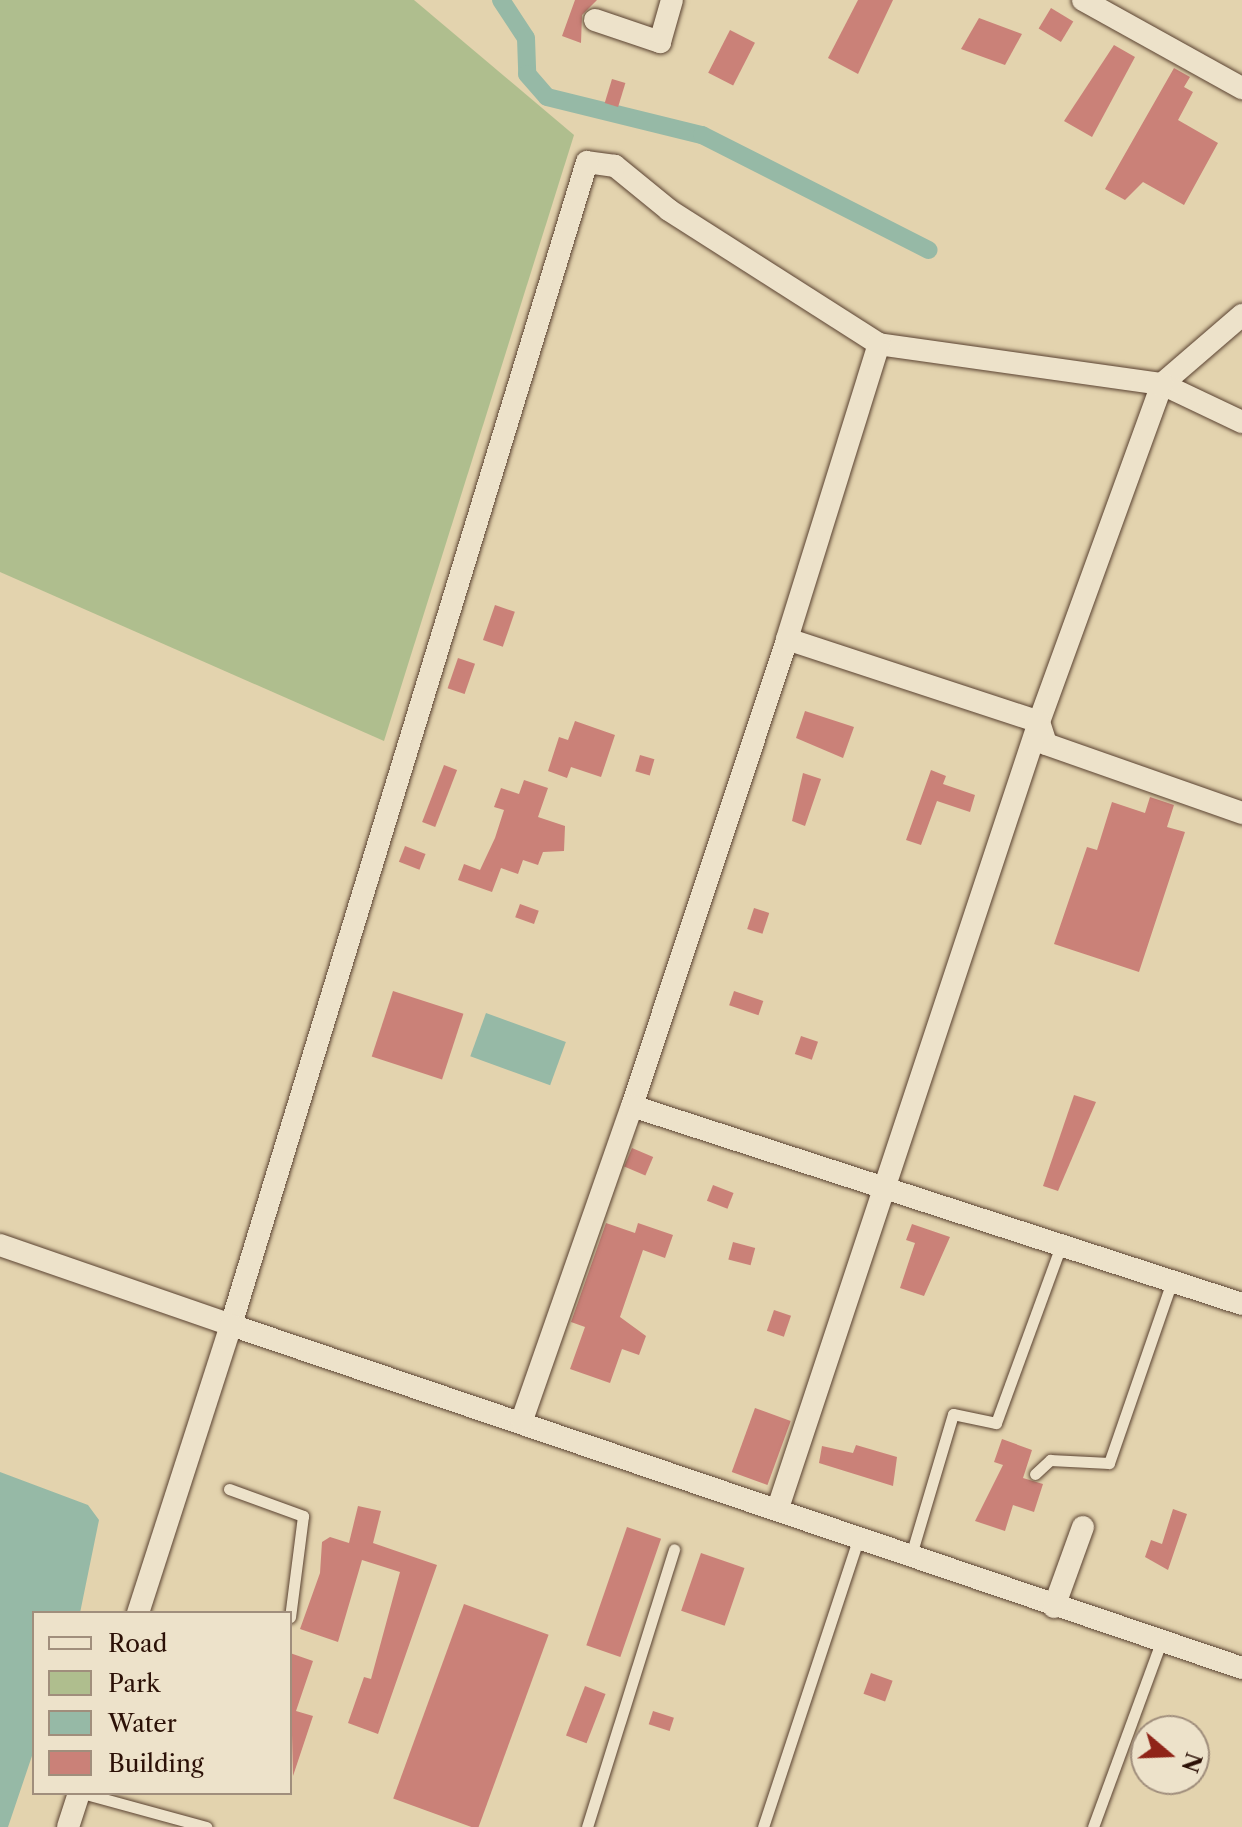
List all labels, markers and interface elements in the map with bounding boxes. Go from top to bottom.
legend [32,1611,292,1795]
text: Road [108,1629,167,1658]
text: Park [108,1669,160,1698]
text: Water [108,1709,177,1738]
north arrow [1130,1715,1210,1795]
text: Building [108,1749,204,1778]
text: N [1175,1749,1207,1776]

